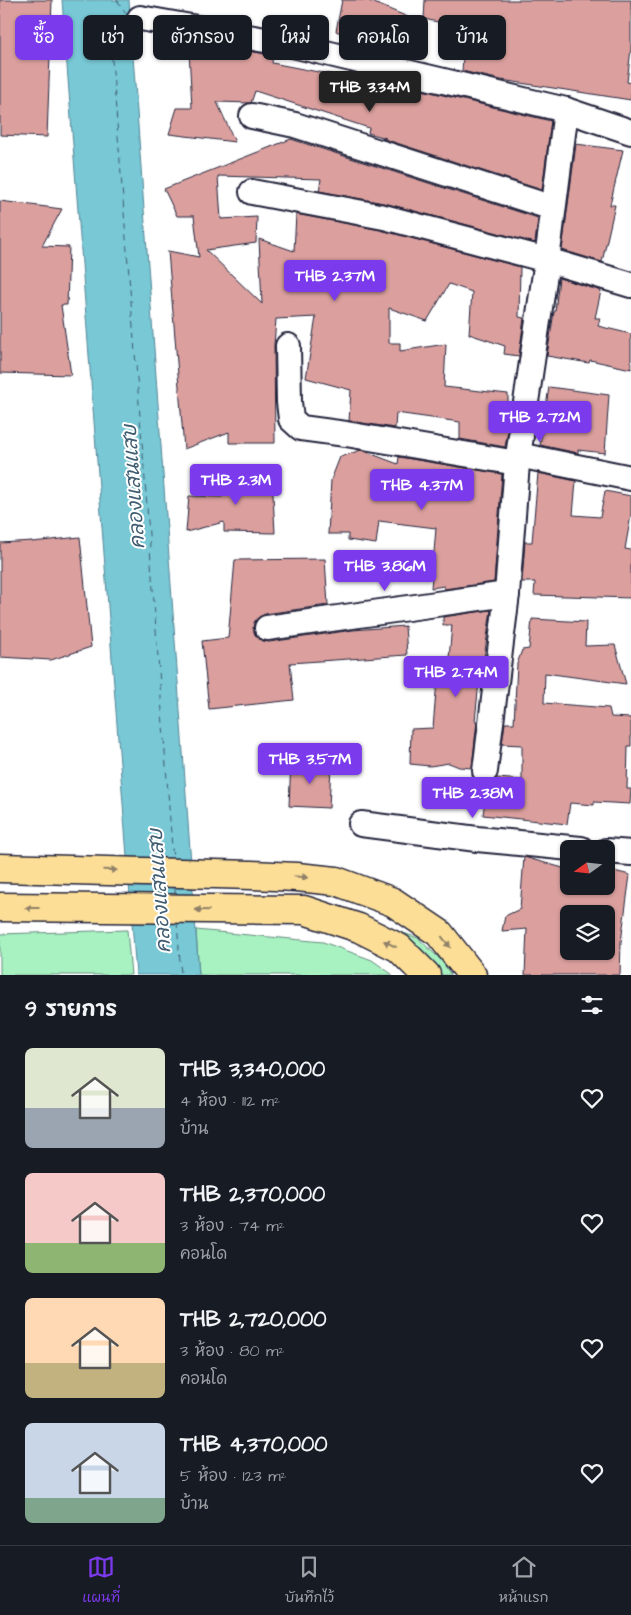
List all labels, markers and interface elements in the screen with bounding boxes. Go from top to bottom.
chip: ซื้อ [15,15,73,60]
chip: เช่า [83,15,143,60]
chip: ตัวกรอง [153,15,252,60]
chip: ใหม่ [262,15,329,60]
chip: คอนโด [339,15,428,60]
chip: บ้าน [438,15,506,60]
pin: THB 3.34M [313,70,427,113]
text: THB 3.34M [330,76,410,98]
pin: THB 2.37M [278,260,392,302]
text: THB 2.37M [295,265,375,287]
pin: THB 2.72M [483,400,597,443]
text: THB 2.72M [499,406,581,428]
water label: คลองแสนแสบ [116,422,152,550]
pin: THB 2.3M [184,464,288,506]
pin: THB 4.37M [365,468,479,511]
text: THB 2.3M [201,469,271,491]
text: THB 4.37M [381,474,463,496]
pin: THB 3.86M [328,550,442,592]
text: THB 3.86M [344,555,426,577]
pin: THB 2.74M [399,656,513,698]
text: THB 2.74M [415,661,497,683]
pin: THB 3.57M [253,742,367,785]
text: THB 3.57M [269,748,351,770]
pin: THB 2.38M [416,776,530,819]
text: THB 2.38M [433,782,513,804]
water label: คลองแสนแสบ [142,826,178,954]
north arrow [560,840,615,895]
map controls [560,840,615,960]
one-way arrow [102,867,118,875]
one-way arrow [293,874,309,882]
one-way arrow [24,904,40,912]
button: layers [560,905,615,960]
one-way arrow [194,906,210,914]
one-way arrow [440,935,451,948]
one-way arrow [382,939,397,948]
icon: filters [578,991,606,1019]
text: 9 รายการ [25,995,117,1024]
text: THB 3,340,000 [180,1055,325,1084]
icon: home [65,1068,125,1128]
icon: heart [578,1084,606,1112]
text: 4 ห้อง · 112 m² [180,1090,280,1112]
text: บ้าน [180,1118,208,1140]
text: THB 2,370,000 [180,1180,325,1209]
icon: home [65,1193,125,1253]
icon: heart [578,1209,606,1237]
text: 3 ห้อง · 74 m² [180,1215,285,1237]
text: คอนโด [180,1243,227,1265]
text: THB 2,720,000 [180,1305,327,1334]
icon: home [65,1318,125,1378]
icon: heart [578,1334,606,1362]
text: 3 ห้อง · 80 m² [180,1340,285,1362]
text: คอนโด [180,1368,227,1390]
text: THB 4,370,000 [180,1430,328,1459]
icon: home [65,1443,125,1503]
icon: heart [578,1459,606,1487]
text: 5 ห้อง · 123 m² [180,1465,287,1487]
text: บ้าน [180,1493,208,1515]
tab: แผนที่ [82,1553,120,1608]
tab: บันทึกไว้ [285,1553,334,1608]
tab: หน้าแรก [499,1553,549,1608]

